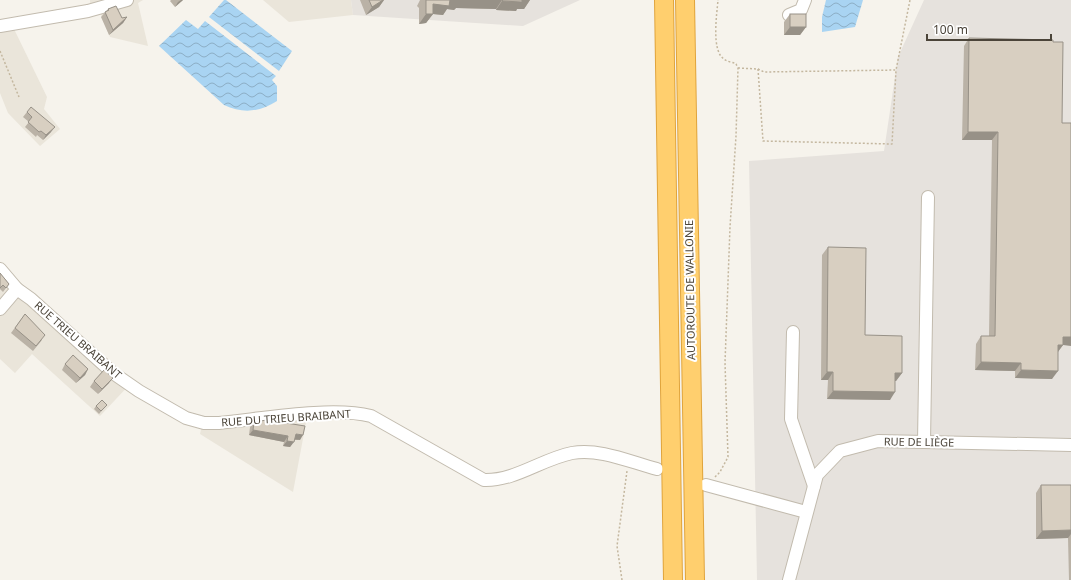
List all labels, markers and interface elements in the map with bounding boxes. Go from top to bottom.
scale bar [927,16,1051,42]
text: 100 m [933,21,968,38]
street label: AUTOROUTE DE WALLONIE [681,220,698,360]
street label: RUE TRIEU BRAIBANT [32,298,125,382]
street label: RUE DU TRIEU BRAIBANT [221,405,351,430]
street label: RUE DE LIÈGE [884,433,954,450]

